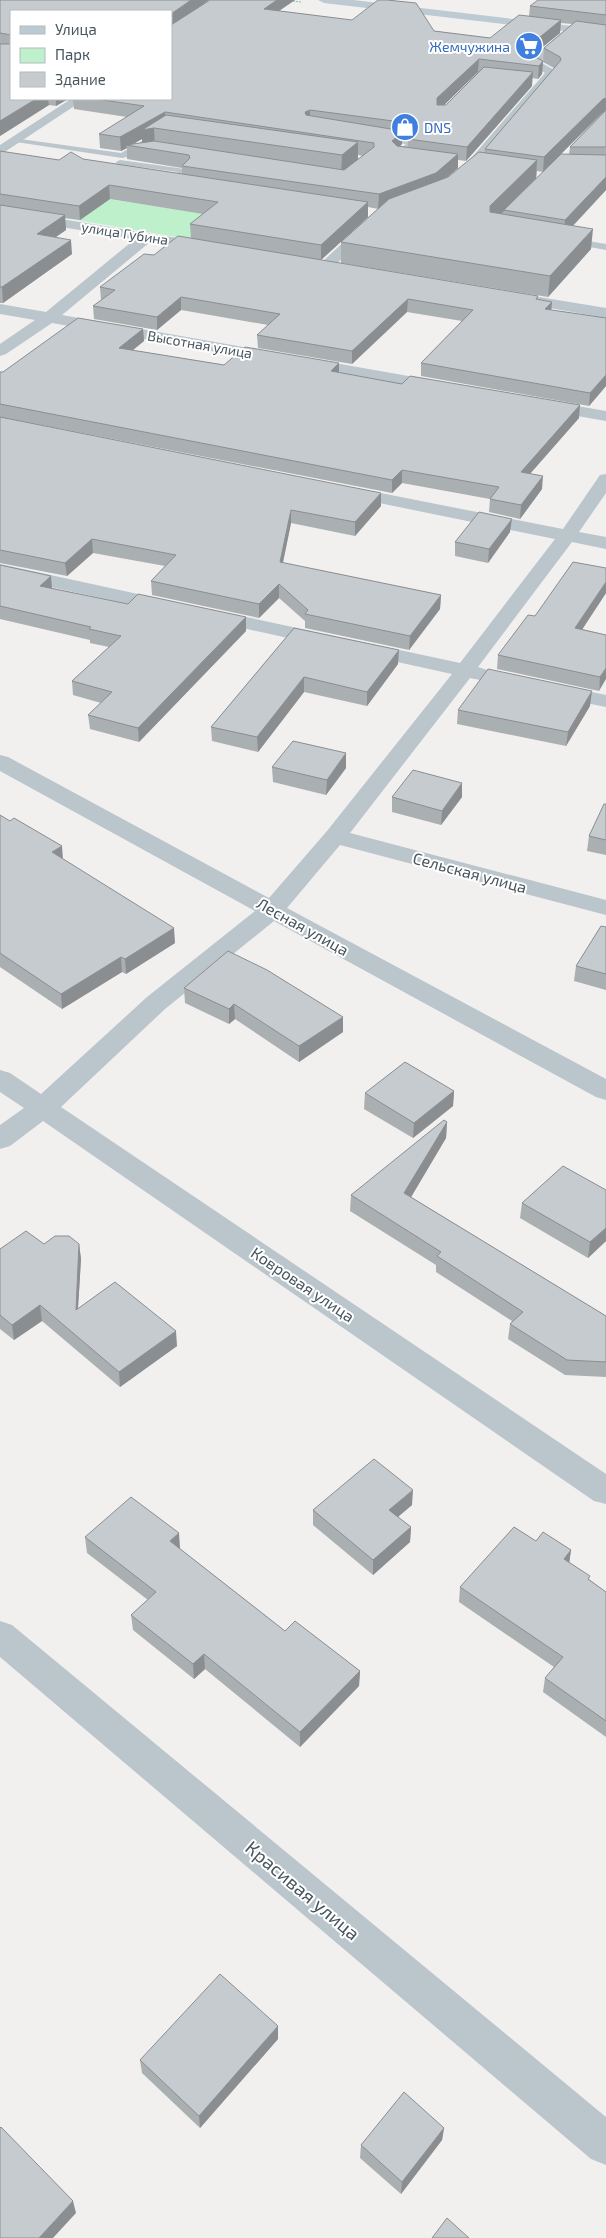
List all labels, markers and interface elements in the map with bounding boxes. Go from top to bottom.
legend [10,10,172,100]
text: Улица [55,20,97,38]
supermarket icon: Жемчужина [514,31,544,61]
place label: Жемчужина [429,38,510,55]
text: Парк [55,45,90,63]
text: Здание [55,70,106,88]
shop icon: DNS [390,112,420,142]
place label: DNS [424,119,451,136]
street label: улица Губина [80,218,170,248]
street label: Высотная улица [146,326,254,362]
street label: Сельская улица [411,848,529,897]
street label: Лесная улица [253,893,352,960]
street label: Ковровая улица [247,1242,358,1326]
street label: Красивая улица [241,1836,365,1945]

